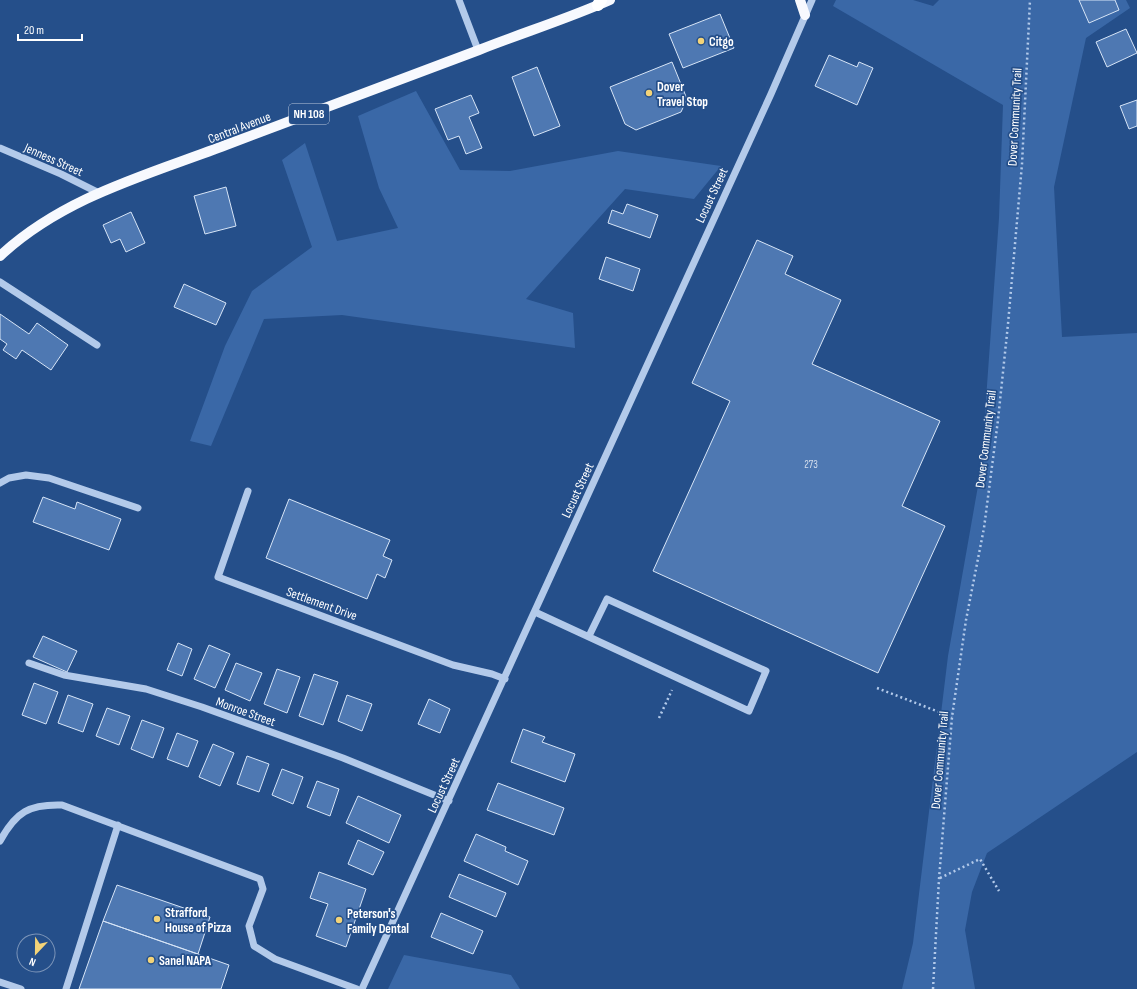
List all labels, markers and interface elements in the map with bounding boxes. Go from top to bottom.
scale bar [18,16,82,42]
text: 20 m [24,23,44,38]
place label: Citgo [709,34,734,50]
marker: Citgo [696,36,706,46]
street label: Dover Community Trail [1004,68,1026,166]
place label: Dover Travel Stop [657,79,708,110]
marker: Dover Travel Stop [644,88,654,98]
road number: NH 108 [289,104,329,124]
street label: Central Avenue [206,109,273,147]
street label: Jenness Street [21,139,86,180]
street label: Locust Street [692,165,732,225]
street label: Dover Community Trail [972,389,1000,489]
house number: 273 [804,458,818,471]
street label: Locust Street [558,460,598,520]
street label: Settlement Drive [284,584,359,624]
street label: Monroe Street [214,694,278,730]
street label: Dover Community Trail [928,711,952,810]
street label: Locust Street [424,755,464,815]
place label: Strafford House of Pizza [165,905,231,936]
place label: Peterson's Family Dental [347,906,409,937]
marker: Strafford House of Pizza [152,914,162,924]
marker: Peterson's Family Dental [334,915,344,925]
north arrow [16,933,56,973]
place label: Sanel NAPA [159,953,212,969]
text: N [27,955,38,969]
marker: Sanel NAPA [146,955,156,965]

